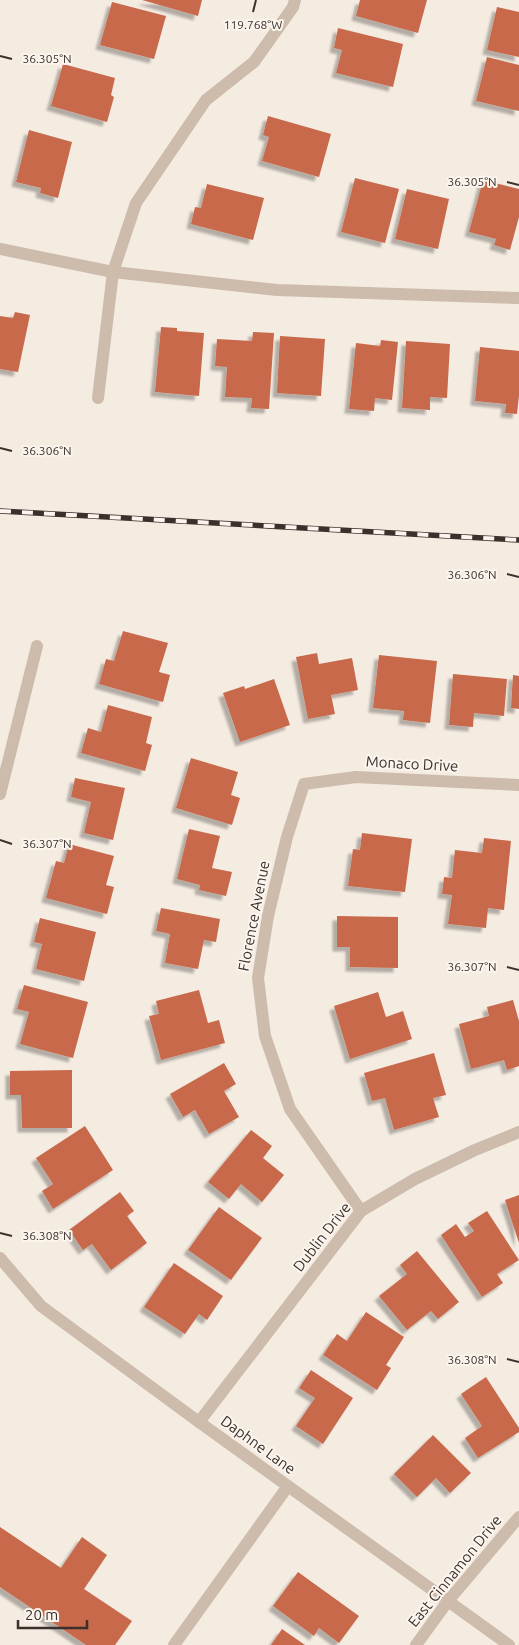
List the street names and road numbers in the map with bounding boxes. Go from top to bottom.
street label: Monaco Drive [365,753,459,774]
street label: Florence Avenue [234,859,273,973]
street label: Dublin Drive [289,1199,354,1275]
street label: Daphne Lane [218,1412,299,1477]
street label: East Cinnamon Drive [404,1511,505,1630]

